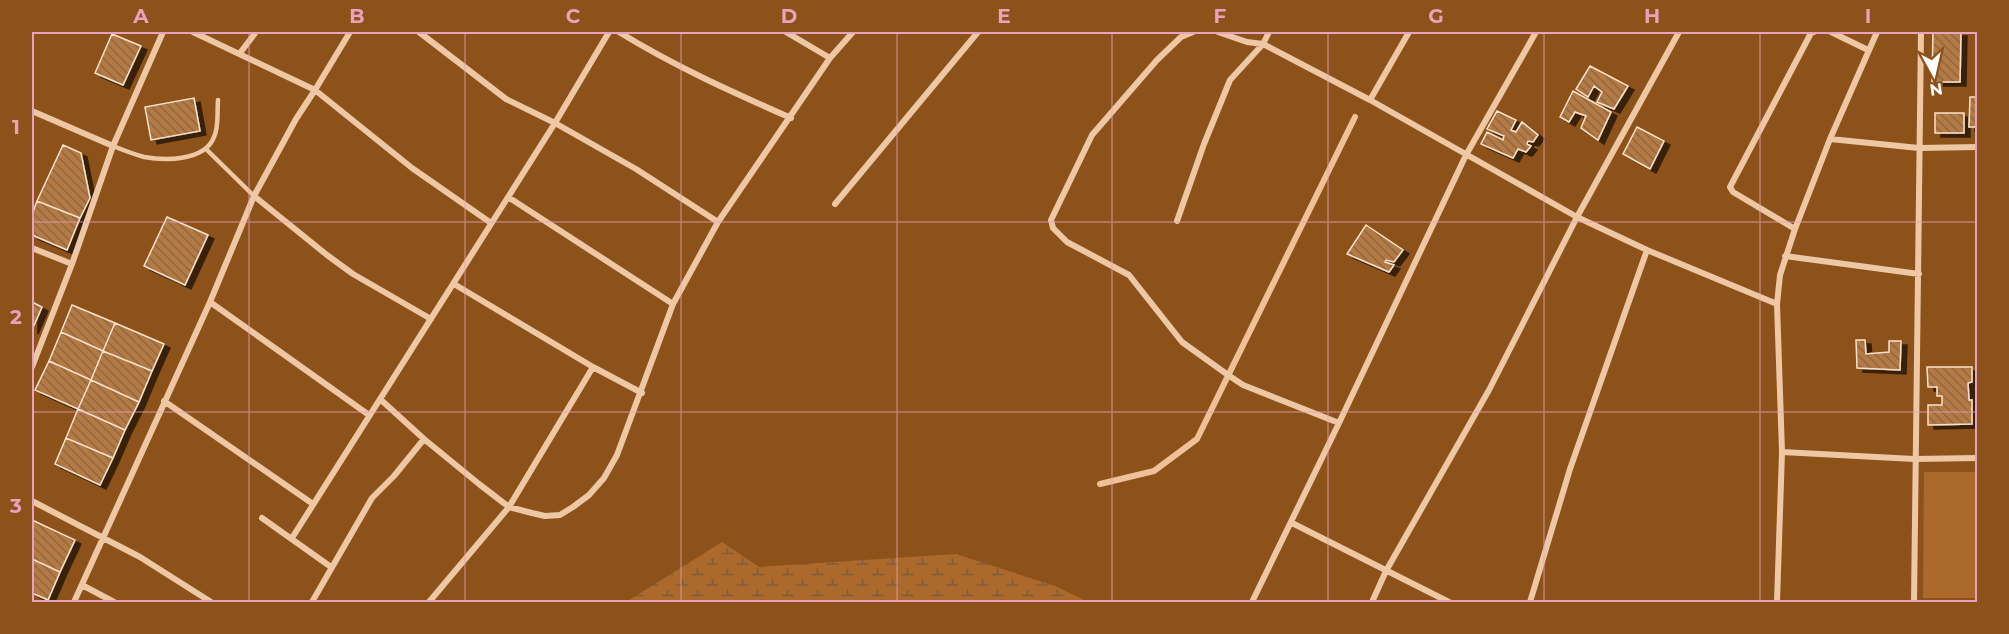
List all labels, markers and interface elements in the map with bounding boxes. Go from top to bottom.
text: A [132,4,149,28]
text: B [349,4,365,28]
text: C [566,4,581,28]
text: D [781,4,797,28]
text: E [997,4,1011,28]
text: F [1214,4,1227,28]
text: G [1428,4,1444,28]
text: H [1644,4,1660,28]
text: I [1865,4,1871,28]
north arrow [1904,45,1964,105]
text: N [1928,79,1944,100]
text: 1 [12,115,20,139]
text: 2 [10,305,22,329]
text: 3 [9,494,22,518]

